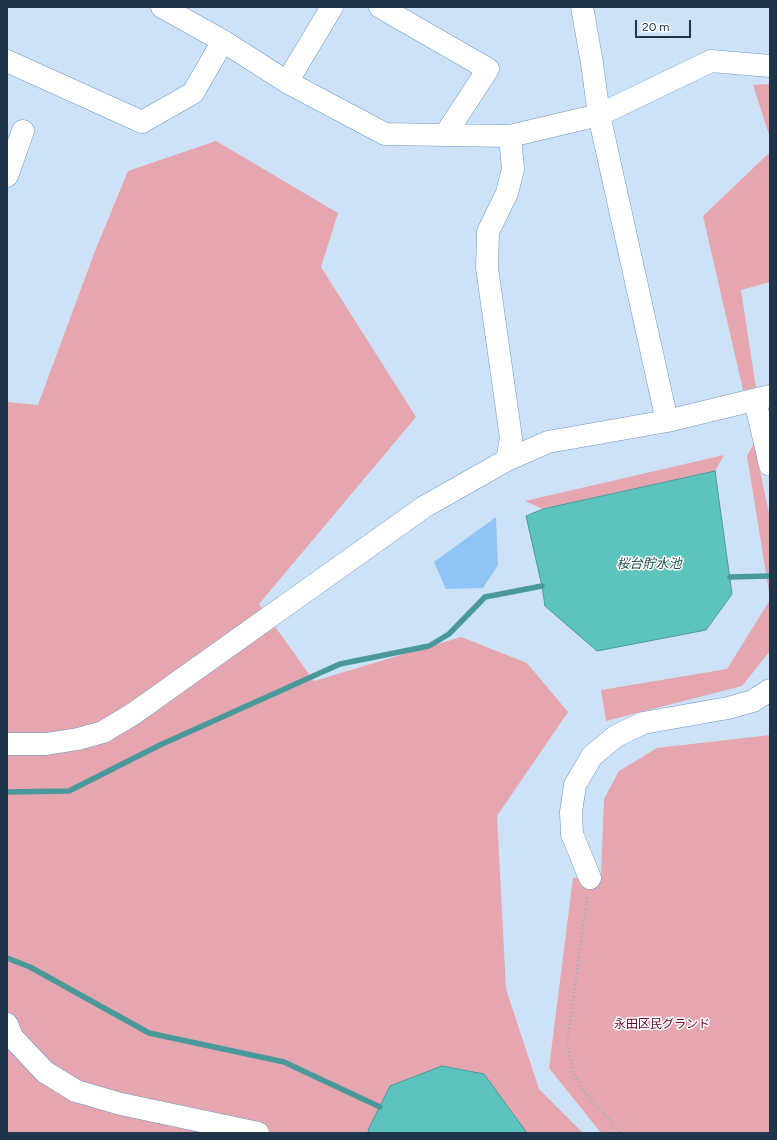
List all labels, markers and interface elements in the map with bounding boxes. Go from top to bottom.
scale bar [637,12,693,38]
text: 20 m [642,20,670,34]
water label: 桜台貯水池 [617,556,681,572]
park label: 永田区民グランド [614,1017,710,1031]

